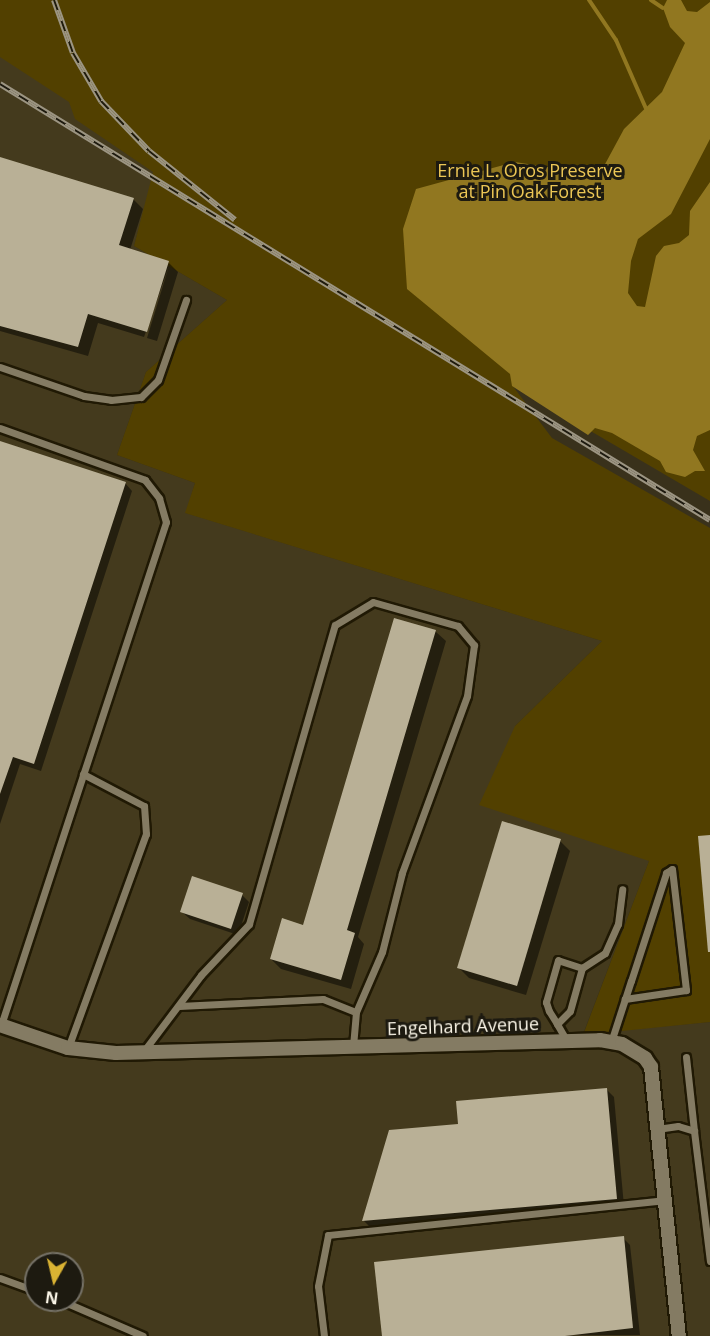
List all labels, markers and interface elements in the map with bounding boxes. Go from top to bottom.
park label: Ernie L. Oros Preserve at Pin Oak Forest [437,160,623,202]
street label: Engelhard Avenue [387,1013,539,1039]
north arrow [24,1252,84,1312]
text: N [44,1286,60,1310]

